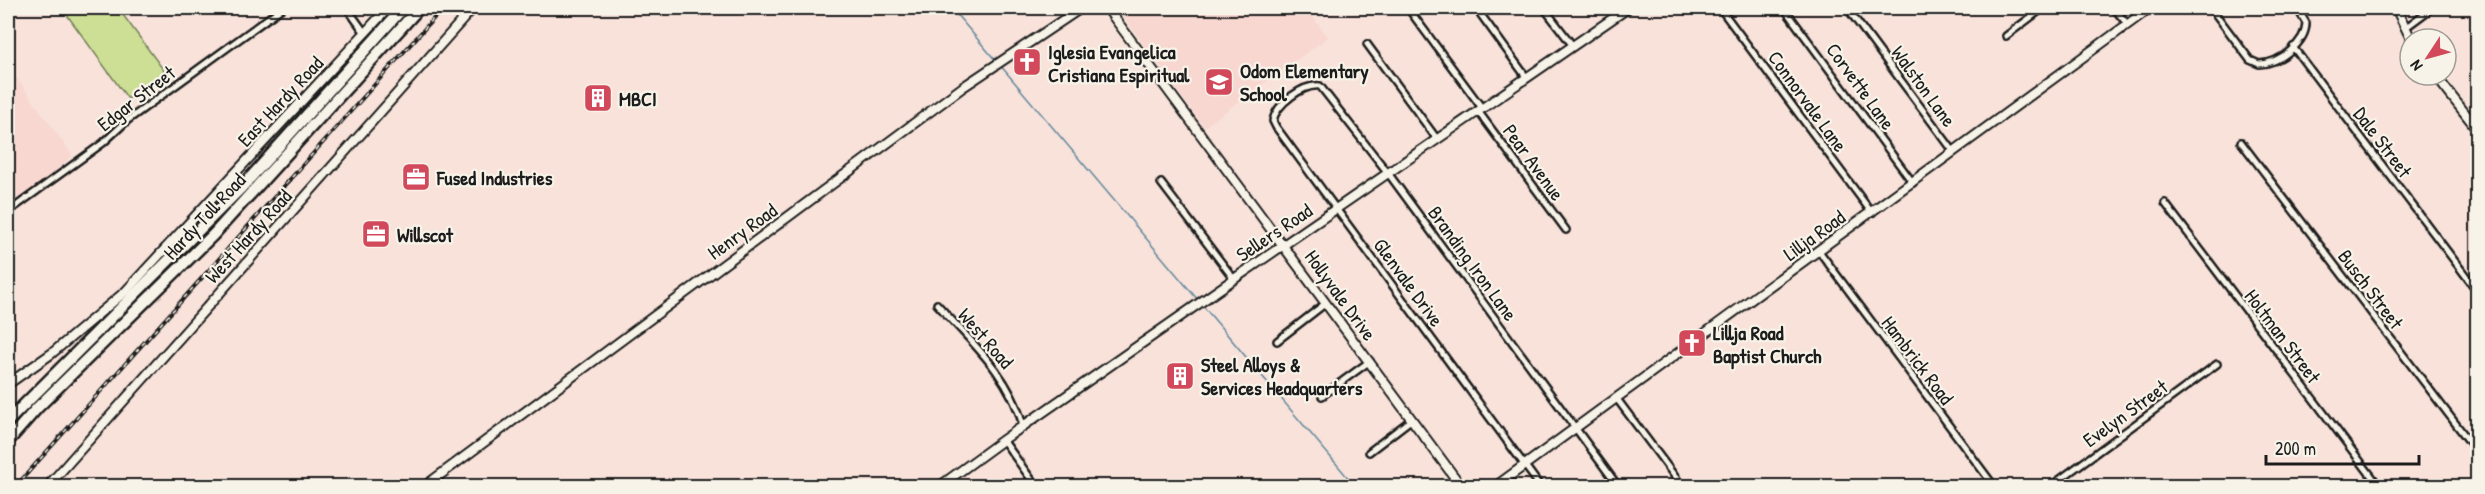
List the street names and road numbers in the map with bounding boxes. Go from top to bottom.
street label: Corvette Lane [1820,37,1902,135]
street label: Walston Lane [1885,40,1963,132]
street label: Connorvale Lane [1762,45,1854,157]
street label: East Hardy Road [231,50,329,152]
street label: Edgar Street [91,58,182,137]
street label: Dale Street [2348,101,2419,184]
street label: Pear Avenue [1497,118,1571,206]
street label: Hardy Toll Road [157,167,251,265]
street label: West Hardy Road [198,183,298,289]
street label: Henry Road [702,196,782,265]
street label: Sellers Road [1231,197,1318,267]
street label: Branding Iron Lane [1422,200,1524,326]
street label: Lillja Road [1778,203,1851,267]
street label: Glenvale Drive [1368,232,1450,332]
street label: Hollyvale Drive [1299,244,1383,346]
street label: Busch Street [2332,244,2410,335]
street label: Holtman Street [2239,283,2328,389]
street label: West Road [952,302,1020,374]
street label: Hambrick Road [1876,310,1960,410]
street label: Evelyn Street [2077,372,2174,453]

